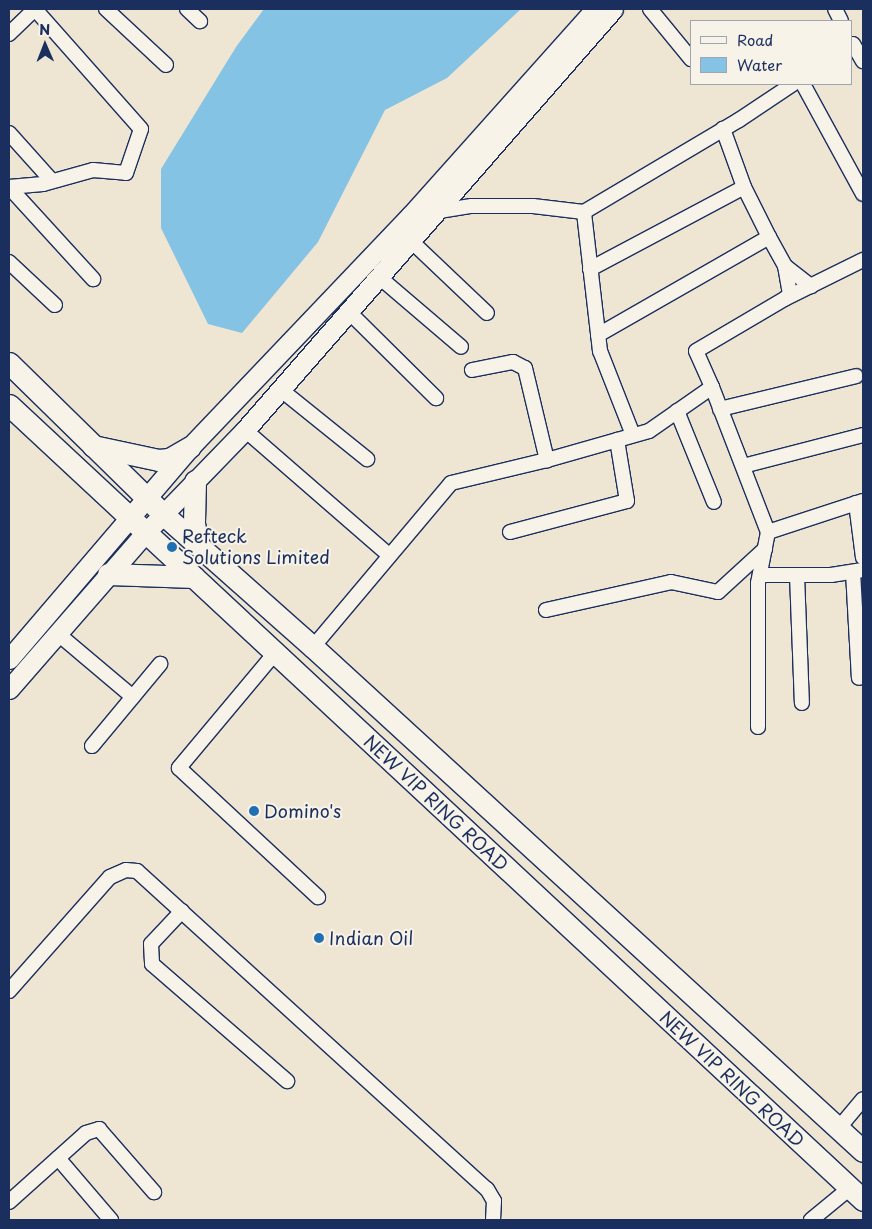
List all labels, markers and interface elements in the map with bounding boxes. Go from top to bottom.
text: N [39,19,50,40]
north arrow [20,20,70,70]
legend [690,20,852,85]
text: Road [737,28,773,51]
text: Water [737,53,782,76]
place label: Refteck Solutions Limited [182,526,331,568]
marker: Refteck Solutions Limited [166,541,178,553]
street label: NEW VIP RING ROAD [358,729,514,877]
place label: Domino's [264,800,341,822]
marker: Domino's [248,805,260,817]
place label: Indian Oil [329,927,414,949]
marker: Indian Oil [313,932,325,944]
street label: NEW VIP RING ROAD [654,1005,810,1153]

